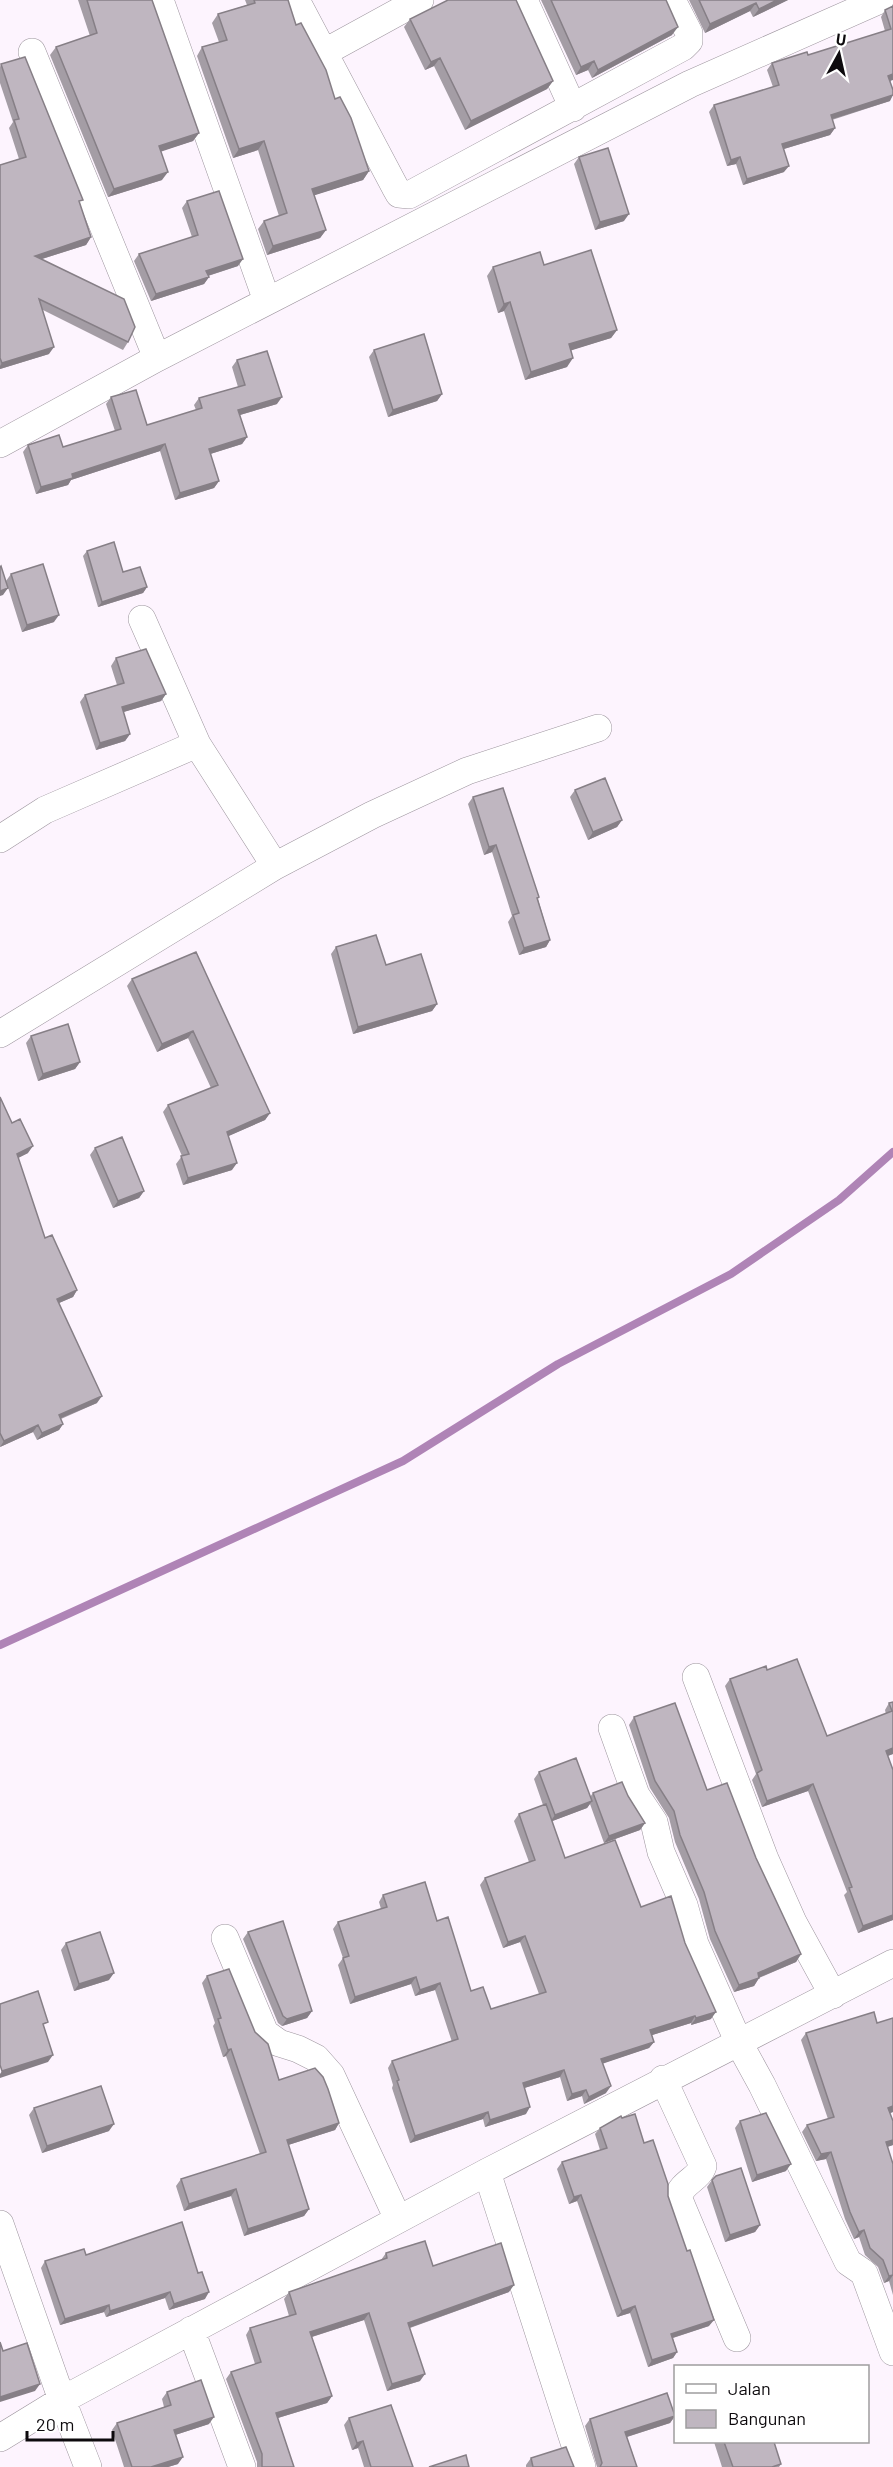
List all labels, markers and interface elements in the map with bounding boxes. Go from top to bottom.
north arrow [809,24,869,84]
text: U [835,29,847,49]
legend [674,2365,869,2443]
text: Jalan [728,2377,771,2399]
scale bar [27,2404,112,2442]
text: Bangunan [728,2407,806,2429]
text: 20 m [36,2413,74,2435]

